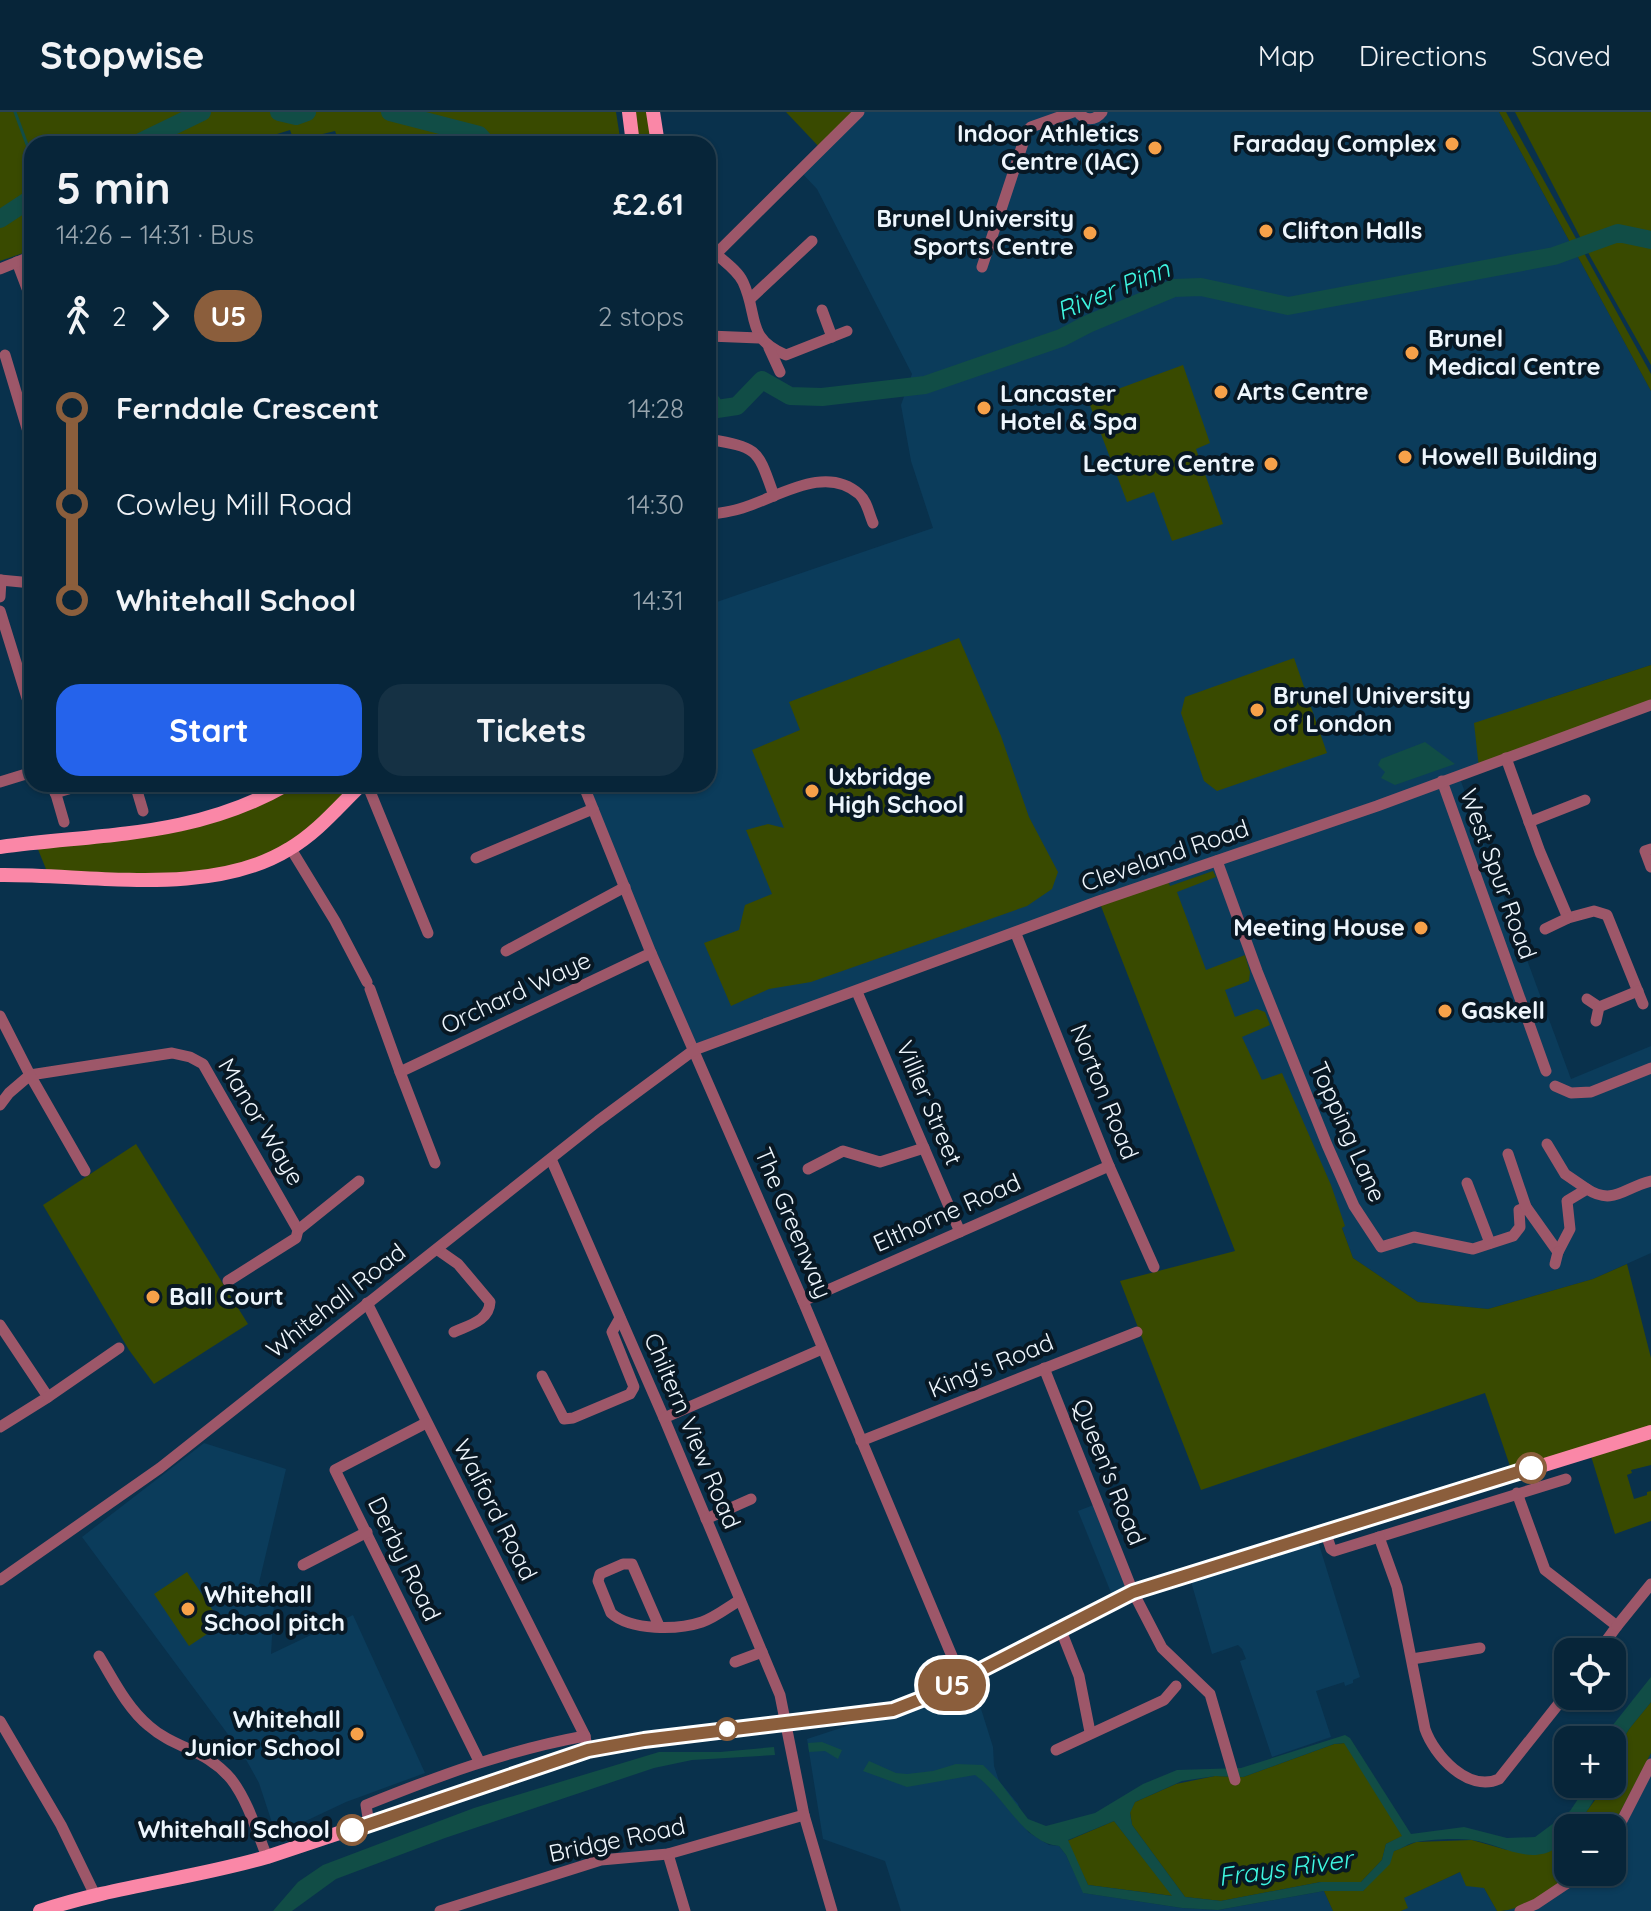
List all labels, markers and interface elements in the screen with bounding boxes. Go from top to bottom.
text: Stopwise [40,31,205,79]
text: Map [1258,38,1315,73]
text: Directions [1359,38,1487,73]
text: Saved [1531,38,1611,73]
place label: Indoor Athletics Centre (IAC) [957,118,1139,176]
place label: Faraday Complex [1232,128,1436,158]
marker: Faraday Complex [1443,135,1461,153]
marker: Indoor Athletics Centre (IAC) [1146,139,1164,157]
text: 5 min [56,160,171,215]
text: £2.61 [613,185,684,223]
place label: Brunel University Sports Centre [876,203,1074,261]
place label: Clifton Halls [1282,215,1422,245]
text: 14:26 – 14:31 · Bus [56,218,254,251]
marker: Clifton Halls [1257,222,1275,240]
marker: Brunel University Sports Centre [1081,224,1099,242]
water label: River Pinn [1051,251,1175,327]
icon: walk [56,294,100,338]
icon: forward [138,294,182,338]
text: U5 [210,298,246,333]
text: 2 [112,300,126,333]
text: 2 stops [598,300,684,333]
place label: Brunel Medical Centre [1428,323,1601,381]
marker: Brunel Medical Centre [1403,344,1421,362]
place label: Arts Centre [1237,376,1369,406]
place label: Lancaster Hotel & Spa [1000,378,1138,436]
marker: Arts Centre [1212,383,1230,401]
text: Ferndale Crescent [116,389,379,427]
text: 14:28 [628,392,684,425]
marker: Lancaster Hotel & Spa [975,399,993,417]
place label: Howell Building [1421,441,1598,471]
place label: Lecture Centre [1083,448,1255,478]
marker: Howell Building [1396,448,1414,466]
marker: Lecture Centre [1262,455,1280,473]
text: Cowley Mill Road [116,485,353,523]
text: 14:30 [627,488,684,521]
text: Whitehall School [116,581,356,619]
text: 14:31 [633,584,684,617]
place label: Brunel University of London [1273,680,1471,738]
button: Start [56,684,362,776]
button: Tickets [378,684,684,776]
marker: Brunel University of London [1248,701,1266,719]
place label: Uxbridge High School [828,761,964,819]
marker: Uxbridge High School [803,782,821,800]
street label: West Spur Road [1454,784,1544,963]
street label: Cleveland Road [1077,812,1252,898]
place label: Meeting House [1233,912,1405,942]
marker: Meeting House [1412,919,1430,937]
street label: Orchard Waye [436,944,595,1040]
place label: Gaskell [1461,995,1545,1025]
marker: Gaskell [1436,1002,1454,1020]
street label: Norton Road [1064,1019,1146,1164]
street label: Villier Street [890,1036,970,1169]
street label: Manor Waye [212,1052,312,1191]
street label: Topping Lane [1305,1057,1393,1206]
street label: The Greenway [749,1143,839,1303]
street label: Elthorne Road [868,1166,1025,1258]
street label: Whitehall Road [260,1236,411,1364]
place label: Ball Court [169,1281,284,1311]
marker: Ball Court [144,1288,162,1306]
street label: King's Road [924,1326,1058,1404]
street label: Chiltern View Road [638,1328,748,1533]
street label: Queen's Road [1067,1394,1153,1549]
street label: Walford Road [447,1434,544,1585]
unlabelled marker [1516,1453,1546,1483]
street label: Derby Road [362,1492,448,1626]
place label: Whitehall School pitch [204,1579,345,1637]
marker: Whitehall School pitch [179,1600,197,1618]
map controls [1554,1638,1626,1886]
button: locate [1554,1638,1626,1710]
line badge: U5 [916,1659,988,1711]
text: U5 [934,1667,970,1702]
place label: Whitehall Junior School [184,1704,341,1762]
unlabelled marker [716,1718,738,1740]
marker: Whitehall Junior School [348,1725,366,1743]
button: + [1554,1726,1626,1798]
street label: Bridge Road [546,1810,688,1868]
place label: Whitehall School [138,1814,330,1844]
button: − [1554,1814,1626,1886]
marker: Whitehall School [337,1815,367,1845]
water label: Frays River [1216,1841,1357,1893]

